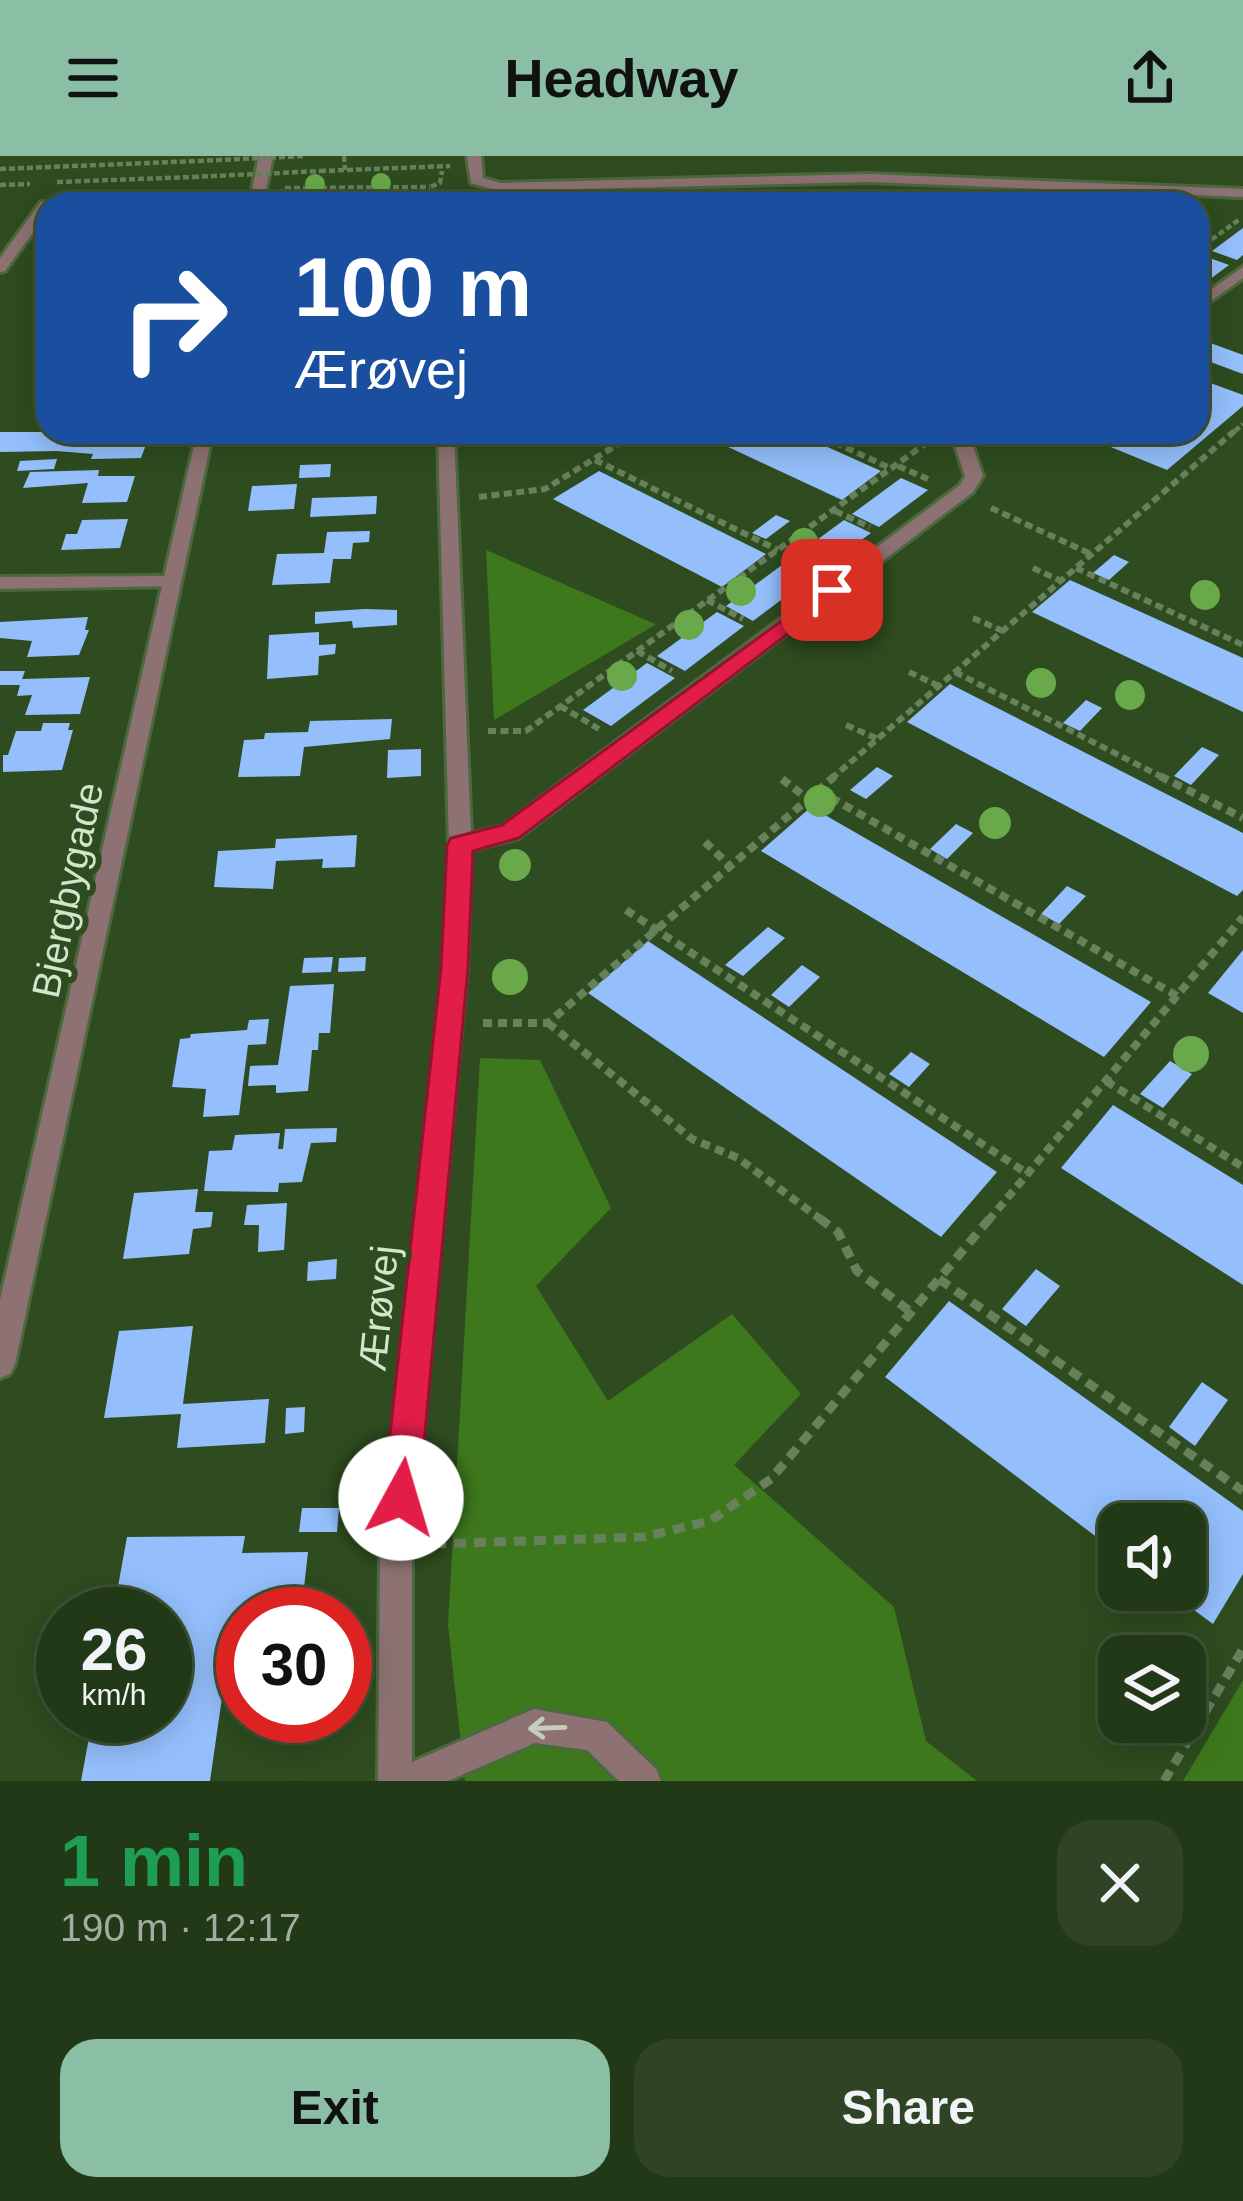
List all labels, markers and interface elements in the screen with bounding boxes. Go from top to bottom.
icon: menu [60,45,126,111]
icon: share [1117,45,1183,111]
text: Headway [504,48,739,108]
icon: right [96,240,252,396]
text: 100 m [294,240,532,334]
text: Ærøvej [294,339,468,399]
pin [781,539,883,641]
icon: arrive [799,557,865,623]
street label: Bjergbygade [24,779,111,1002]
street label: Ærøvej [351,1243,406,1373]
position arrow [338,1435,464,1561]
map controls [1098,1503,1206,1743]
button: sound [1098,1503,1206,1611]
speed limit sign: 30 [216,1587,372,1743]
text: 26 [81,1616,147,1683]
button: layers [1098,1635,1206,1743]
text: km/h [81,1678,147,1711]
one-way arrow [529,1717,568,1740]
button: close [1057,1820,1183,1946]
text: 1 min [60,1821,248,1901]
text: 190 m · 12:17 [60,1906,301,1949]
button: Exit [60,2039,610,2177]
button: Share [634,2039,1183,2177]

